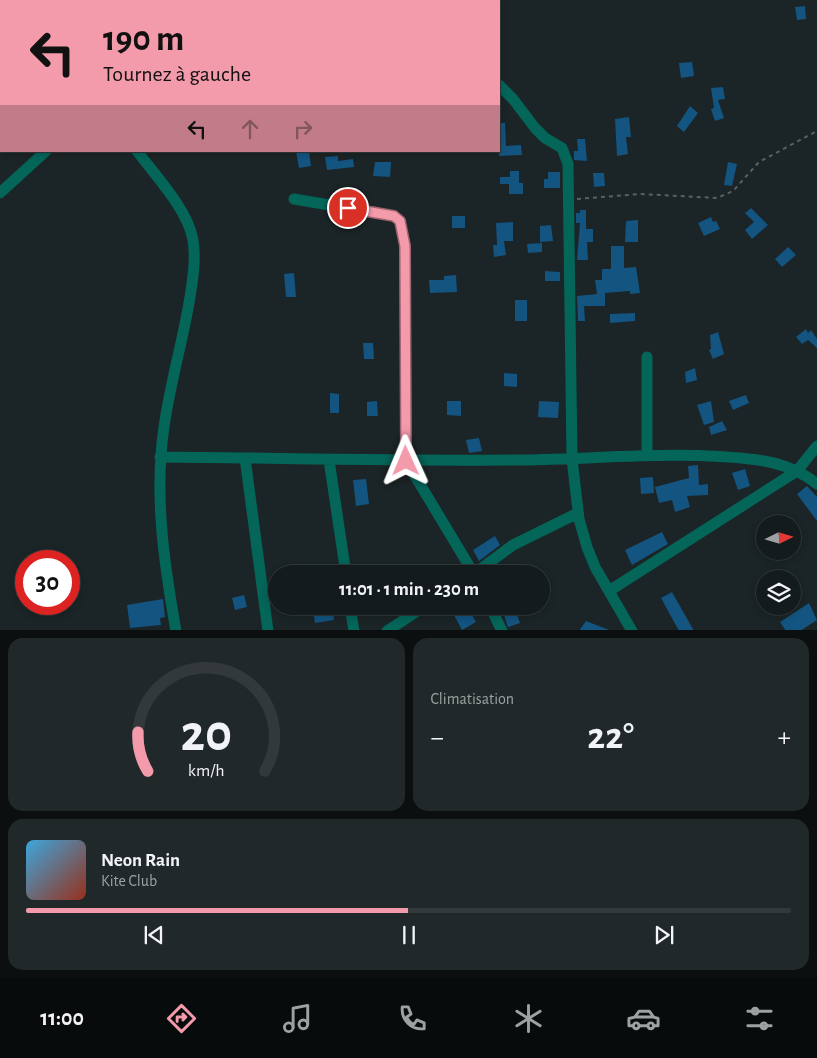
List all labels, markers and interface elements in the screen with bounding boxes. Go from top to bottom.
icon: left [20,20,85,85]
text: 190 m [103,22,184,57]
text: Tournez à gauche [103,63,251,85]
icon: left [183,115,211,143]
icon: ahead [236,115,264,143]
icon: right [289,115,317,143]
pin [327,187,369,229]
icon: arrive [334,194,362,222]
position arrow [379,434,431,486]
north arrow [756,515,801,560]
map controls [756,515,801,615]
speed limit sign: 30 [15,550,80,615]
button: layers [756,570,801,615]
text: 11:01 · 1 min · 230 m [339,580,479,599]
text: Climatisation [431,691,514,707]
text: 20 [180,708,232,760]
text: 22° [587,718,634,756]
text: − [431,724,444,752]
text: + [778,724,791,752]
text: km/h [188,762,225,780]
text: Neon Rain [101,851,180,870]
text: Kite Club [101,873,157,889]
icon: previous [140,921,168,949]
icon: pause [395,921,423,949]
icon: next [650,921,678,949]
icon: directions [164,1001,199,1036]
icon: music [280,1001,315,1036]
icon: phone [395,1001,430,1036]
icon: climate [511,1001,546,1036]
icon: car [626,1001,661,1036]
icon: filters [742,1001,777,1036]
text: 11:00 [40,1007,84,1029]

